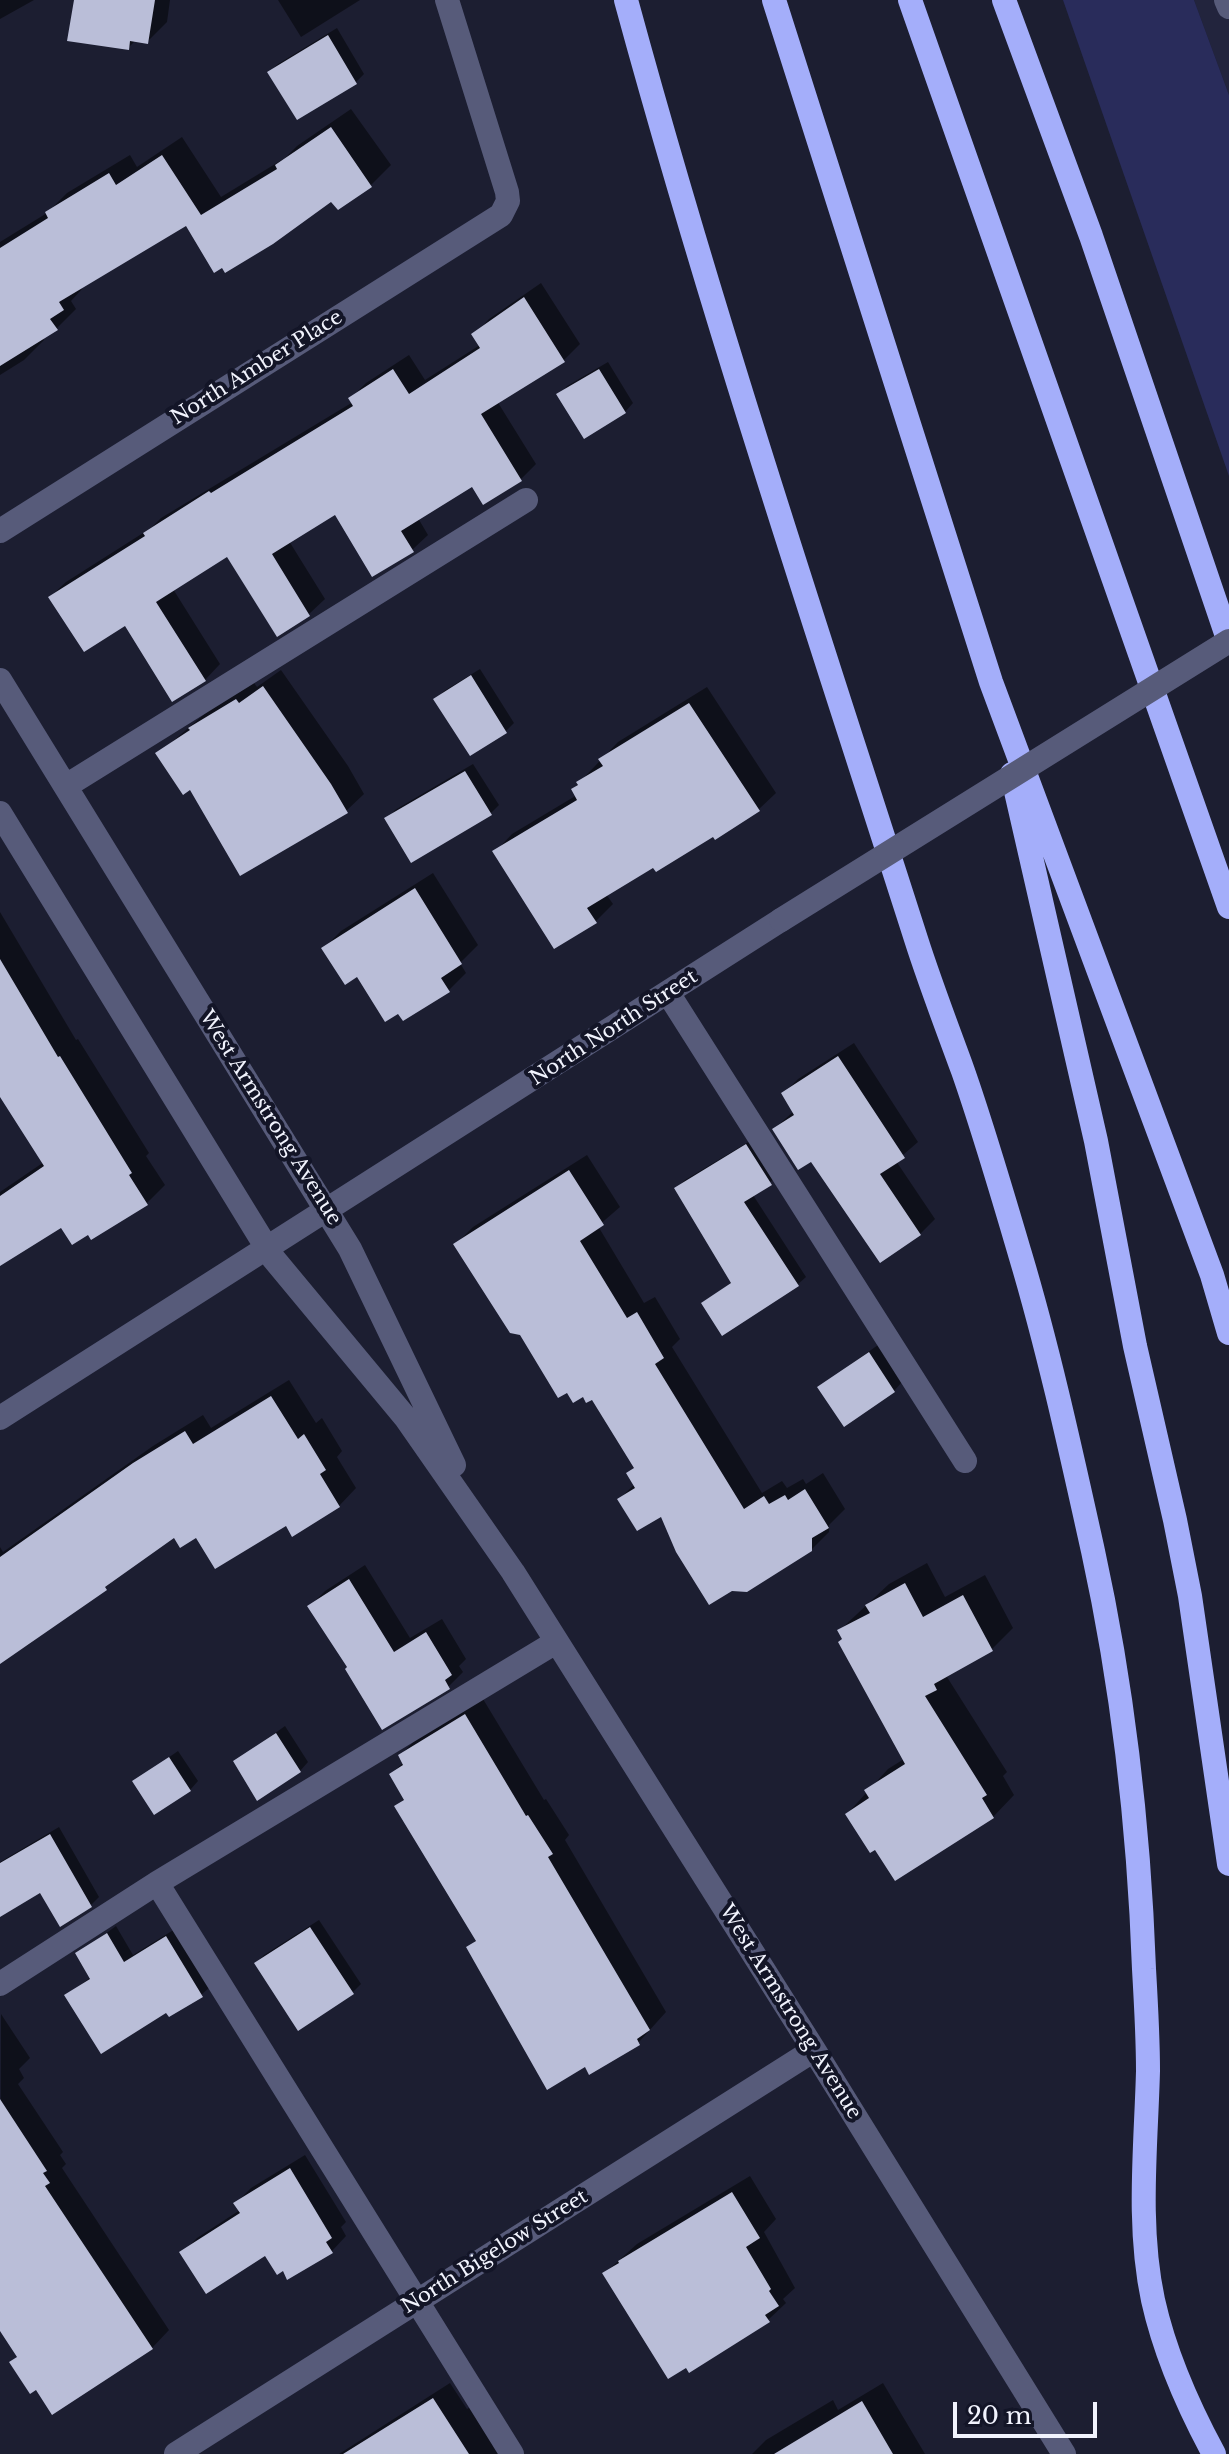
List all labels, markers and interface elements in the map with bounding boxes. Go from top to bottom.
street label: North Amber Place [167,306,347,430]
street label: North North Street [526,965,702,1091]
street label: West Armstrong Avenue [194,1006,346,1230]
street label: West Armstrong Avenue [714,1900,866,2124]
street label: North Bigelow Street [398,2185,592,2319]
scale bar [957,2386,1101,2436]
text: 20 m [967,2401,1032,2430]

